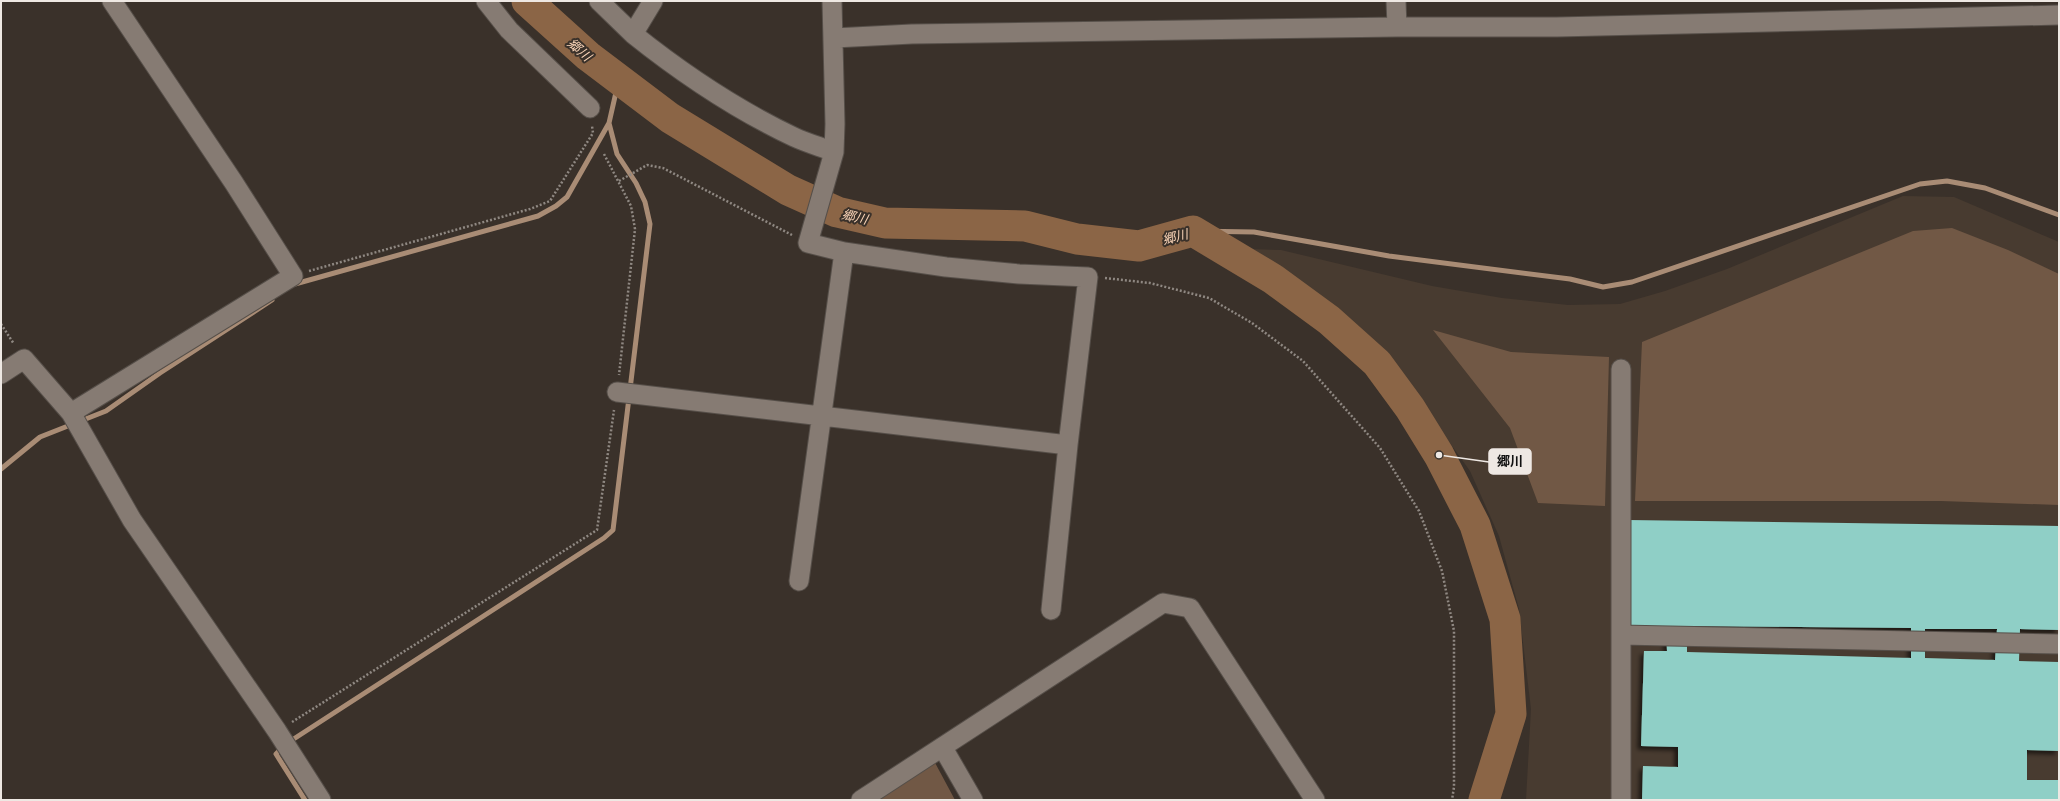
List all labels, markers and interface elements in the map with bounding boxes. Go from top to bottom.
water label: 郷川 [565,34,597,65]
water label: 郷川 [840,205,872,228]
water label: 郷川 [1160,224,1192,247]
callout: 郷川 [1489,449,1531,474]
text: 郷川 [1497,452,1523,469]

